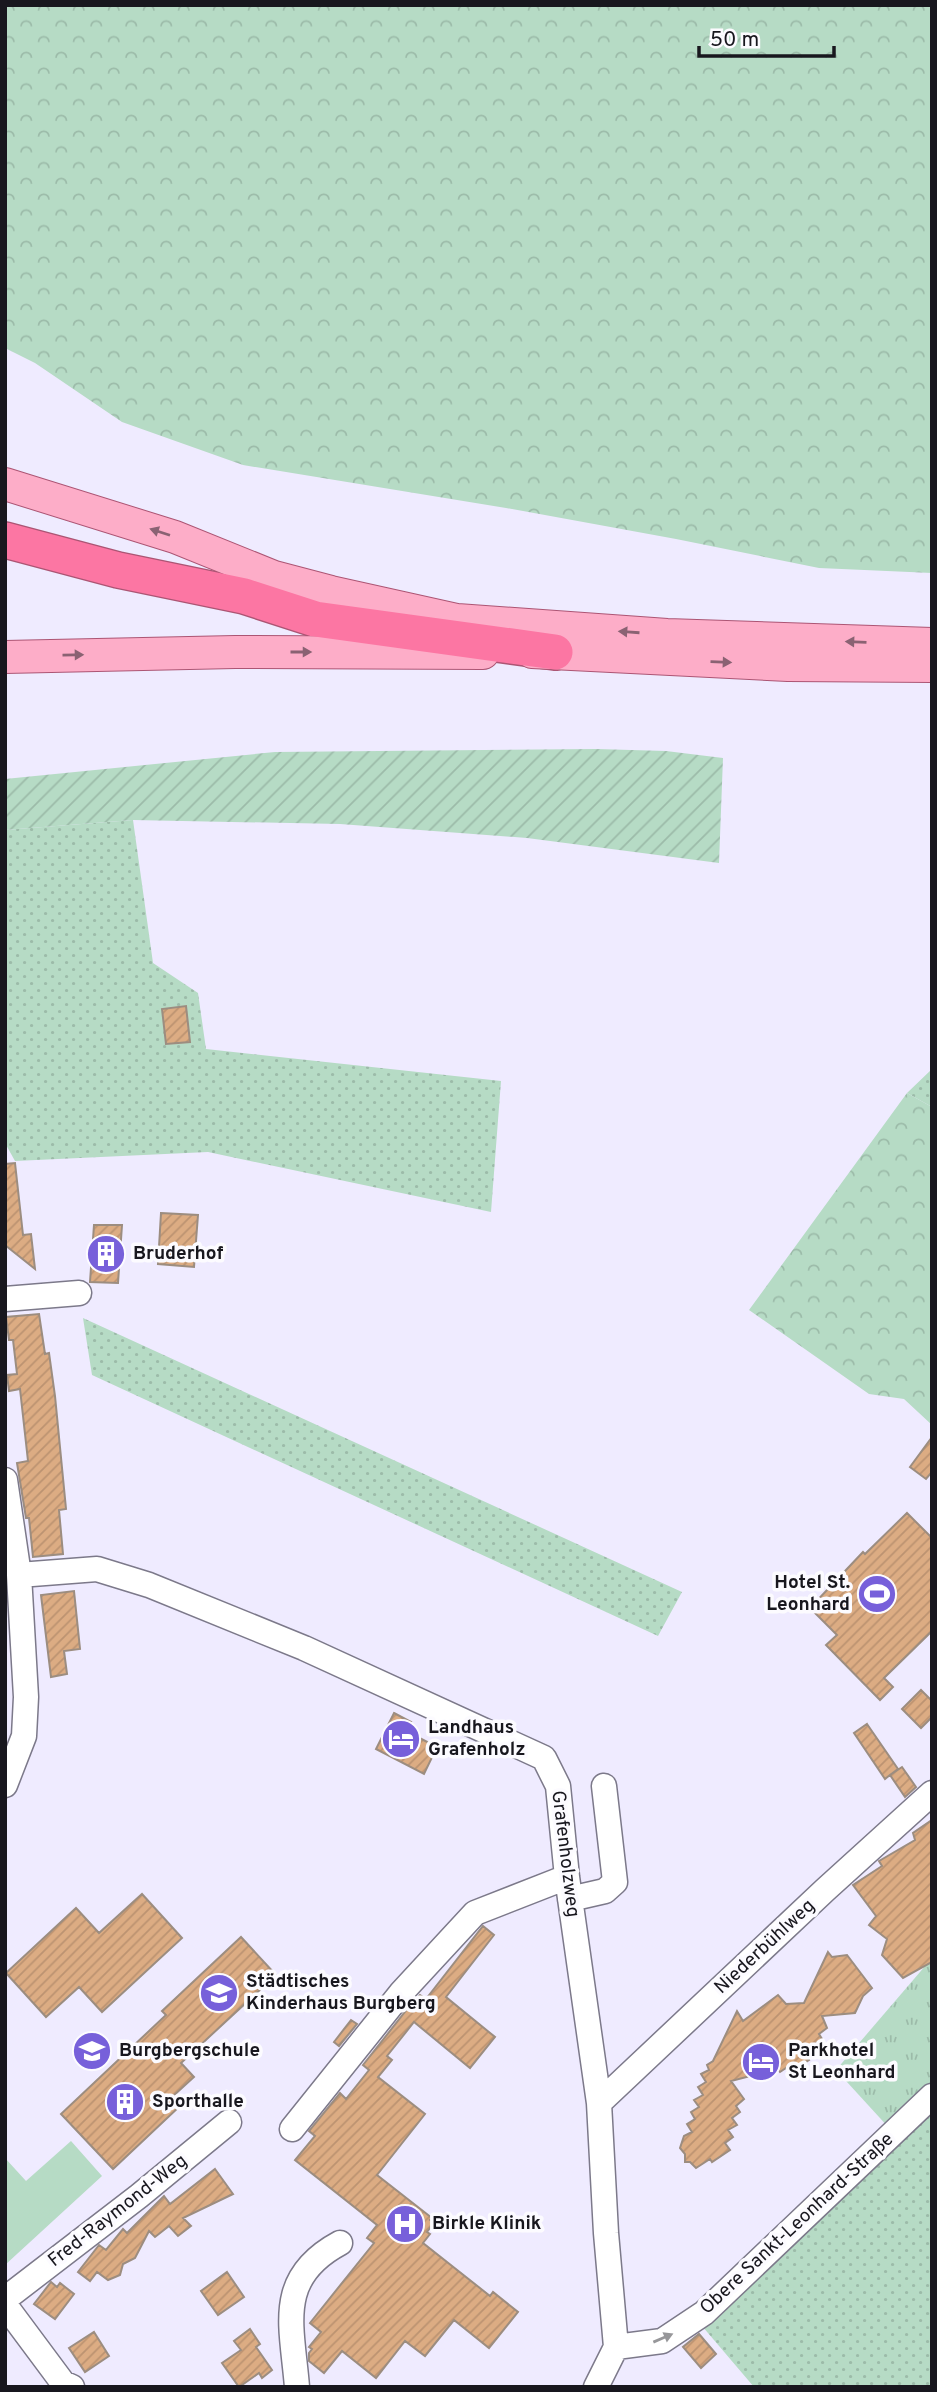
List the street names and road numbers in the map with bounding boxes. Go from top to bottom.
street label: Grafenholzweg [545,1789,585,1919]
street label: Niederbühlweg [710,1894,820,2000]
street label: Obere Sankt-Leonhard-Straße [695,2128,899,2320]
street label: Fred-Raymond-Weg [44,2149,192,2273]

